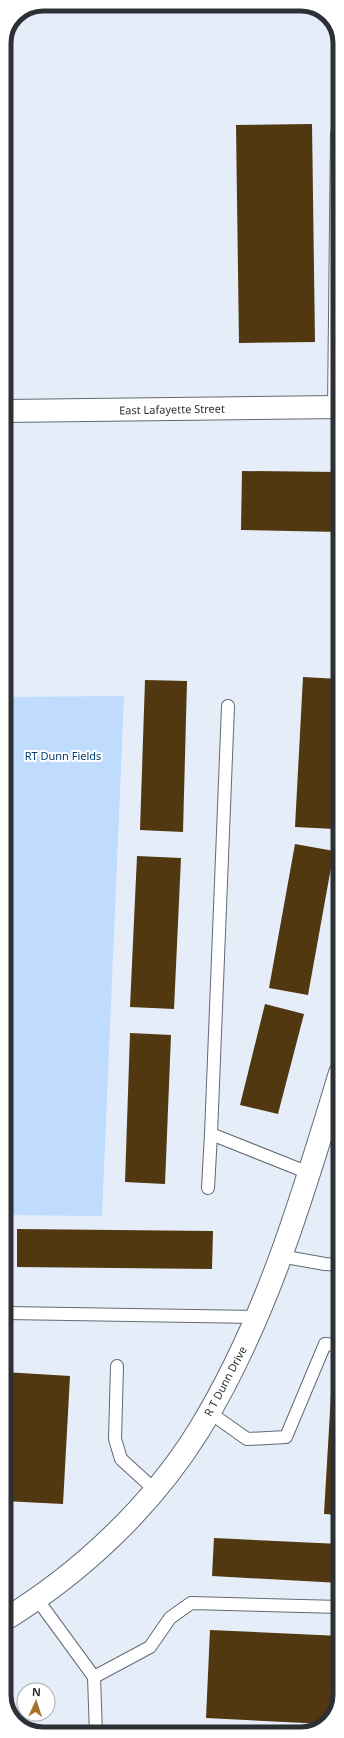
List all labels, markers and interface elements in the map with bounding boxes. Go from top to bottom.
street label: East Lafayette Street [119,401,225,417]
park label: RT Dunn Fields [25,748,101,763]
street label: R T Dunn Drive [200,1343,250,1419]
north arrow [16,1682,56,1722]
text: N [32,1684,41,1699]

